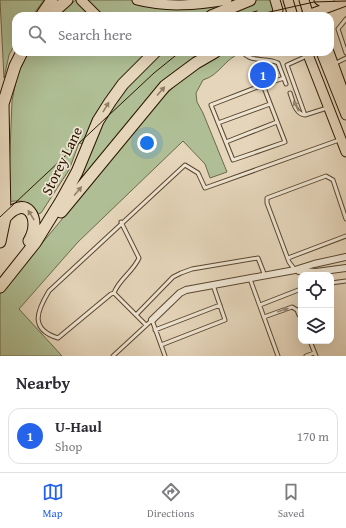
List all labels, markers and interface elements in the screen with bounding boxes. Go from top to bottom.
search box [12,12,334,56]
icon: search [26,23,48,45]
text: Search here [58,24,132,45]
pin: 1 [250,60,276,90]
one-way arrow [156,87,165,96]
one-way arrow [293,100,299,112]
one-way arrow [103,101,110,113]
street label: Storey Lane [36,123,87,199]
your location [137,133,157,153]
one-way arrow [73,186,82,197]
one-way arrow [27,210,35,220]
map controls [298,272,334,344]
button: locate [298,272,334,308]
one-way arrow [278,307,290,313]
button: layers [298,308,334,344]
text: Nearby [16,370,70,395]
text: U-Haul [55,416,102,437]
text: 1 [27,427,33,446]
text: 170 m [297,427,329,446]
text: Shop [55,437,82,456]
tab: Map [42,481,64,521]
tab: Directions [147,481,194,521]
tab: Saved [278,481,304,521]

